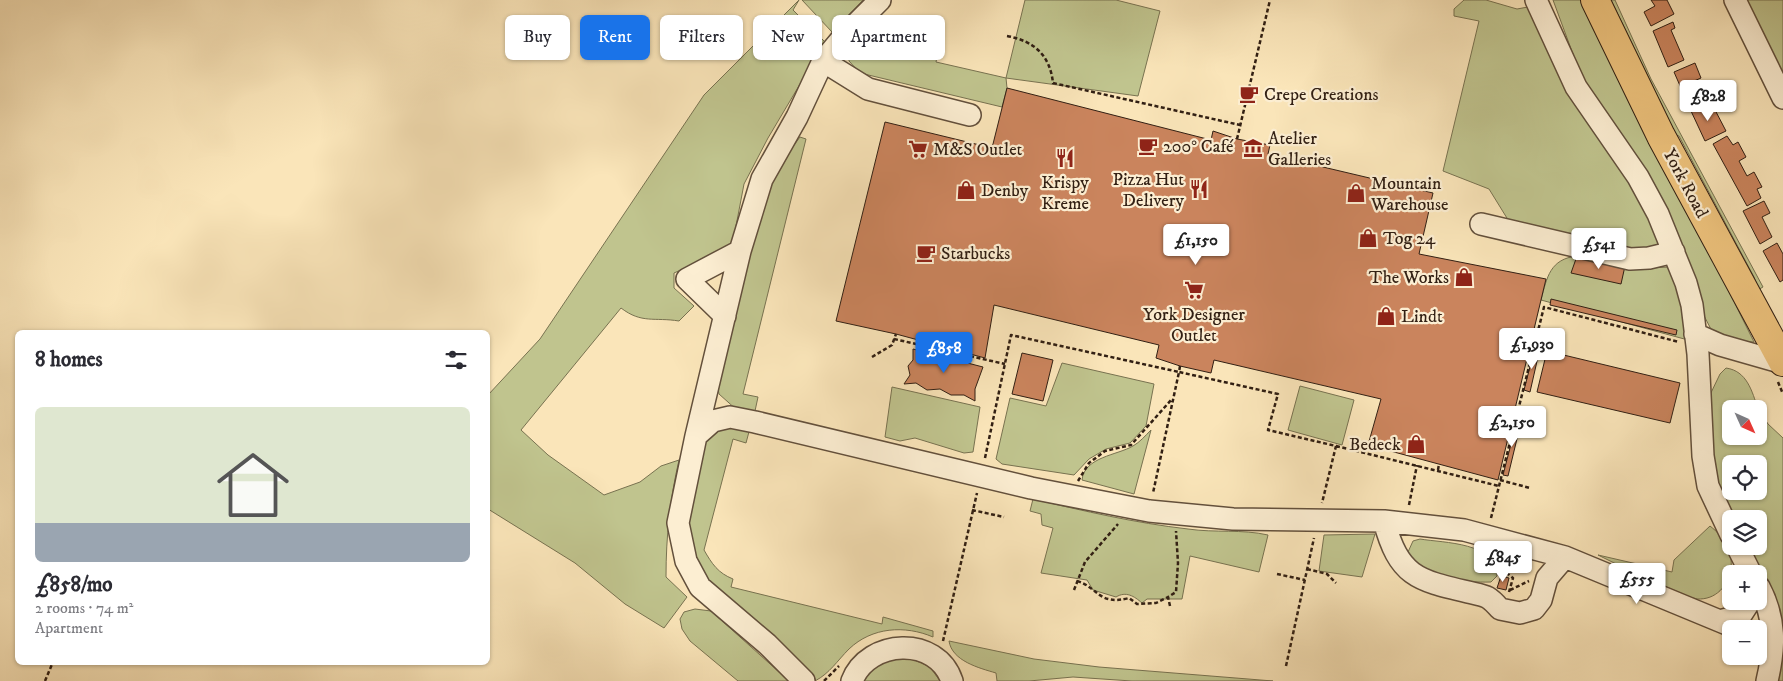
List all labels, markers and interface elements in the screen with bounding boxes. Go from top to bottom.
chip: Buy [505,15,570,60]
chip: Rent [580,15,650,60]
chip: Filters [660,15,743,60]
chip: New [753,15,822,60]
chip: Apartment [832,15,945,60]
pin: £828 [1678,80,1738,122]
cafe icon: Crepe Creations [1238,83,1260,105]
place label: Crepe Creations [1264,84,1379,106]
text: £828 [1691,86,1725,106]
place label: Atelier Galleries [1268,128,1331,171]
cafe icon: 200° Café [1137,135,1159,157]
place label: 200° Café [1163,136,1234,158]
museum icon: Atelier Galleries [1242,137,1264,159]
supermarket icon: M&S Outlet [907,138,929,160]
place label: M&S Outlet [933,139,1023,161]
street label: York Road [1658,145,1713,222]
restaurant icon: Krispy Kreme [1054,147,1076,169]
place label: Pizza Hut Delivery [1113,169,1184,212]
place label: Krispy Kreme [1041,172,1089,215]
place label: Mountain Warehouse [1370,173,1449,216]
restaurant icon: Pizza Hut Delivery [1188,178,1210,200]
shop icon: Denby [955,179,977,201]
place label: Denby [981,180,1029,202]
shop icon: Mountain Warehouse [1345,182,1367,204]
pin: £1,150 [1155,224,1237,266]
shop icon: Tog 24 [1357,227,1379,249]
place label: Tog 24 [1383,228,1436,250]
pin: £541 [1569,228,1629,270]
text: £1,150 [1174,230,1218,250]
text: £541 [1582,234,1616,254]
cafe icon: Starbucks [915,242,937,264]
place label: Starbucks [941,243,1010,265]
shop icon: The Works [1453,266,1475,288]
place label: The Works [1369,267,1449,289]
supermarket icon: York Designer Outlet [1183,279,1205,301]
place label: York Designer Outlet [1143,304,1245,347]
shop icon: Lindt [1375,305,1397,327]
place label: Lindt [1401,306,1443,328]
pin: £1,930 [1491,328,1573,370]
pin: £858 [914,332,974,374]
text: £1,930 [1510,334,1554,354]
text: £858 [927,338,962,358]
icon: filters [442,346,470,374]
text: 8 homes [35,347,103,373]
north arrow [1722,400,1768,445]
map controls [1722,400,1767,665]
pin: £2,150 [1471,406,1553,448]
text: £2,150 [1489,412,1535,432]
shop icon: Bedeck [1405,433,1427,455]
place label: Bedeck [1349,434,1401,456]
icon: home [208,440,298,530]
button: locate [1722,455,1767,500]
button: layers [1722,510,1767,555]
pin: £845 [1473,540,1533,583]
text: £845 [1485,547,1521,567]
pin: £555 [1607,562,1667,605]
button: + [1722,565,1767,610]
text: £555 [1620,569,1654,589]
text: £858/mo [35,572,113,598]
text: 2 rooms · 74 m² [35,598,133,618]
text: Apartment [35,618,103,638]
button: − [1722,620,1767,665]

